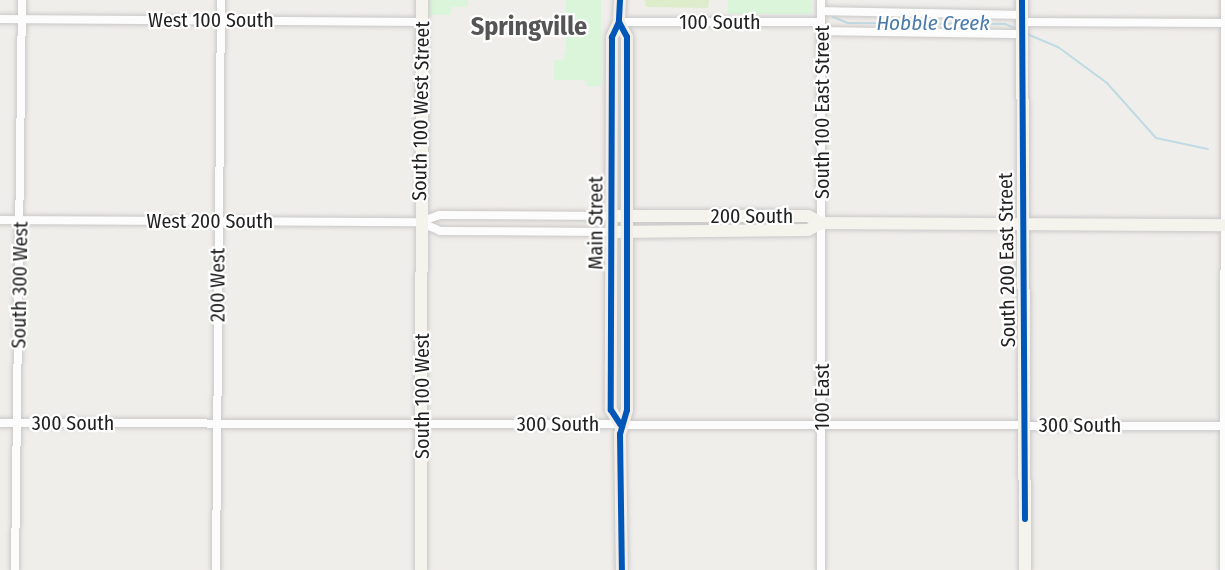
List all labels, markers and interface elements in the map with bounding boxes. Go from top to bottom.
street label: West 100 South [148,8,274,32]
street label: 100 South [679,10,761,34]
water label: Hobble Creek [876,10,990,36]
district label: Springville [471,11,587,43]
street label: South 100 West Street [407,21,435,201]
street label: South 100 East Street [810,25,834,199]
street label: South 200 East Street [993,172,1021,348]
street label: Main Street [584,176,608,270]
street label: 200 South [711,204,793,228]
street label: West 200 South [147,209,273,233]
street label: South 300 West [7,221,33,349]
street label: 200 West [206,248,230,322]
street label: South 100 West [410,333,434,459]
street label: 100 East [810,363,834,431]
street label: 300 South [32,411,114,435]
street label: 300 South [517,412,599,436]
street label: 300 South [1039,413,1121,437]

